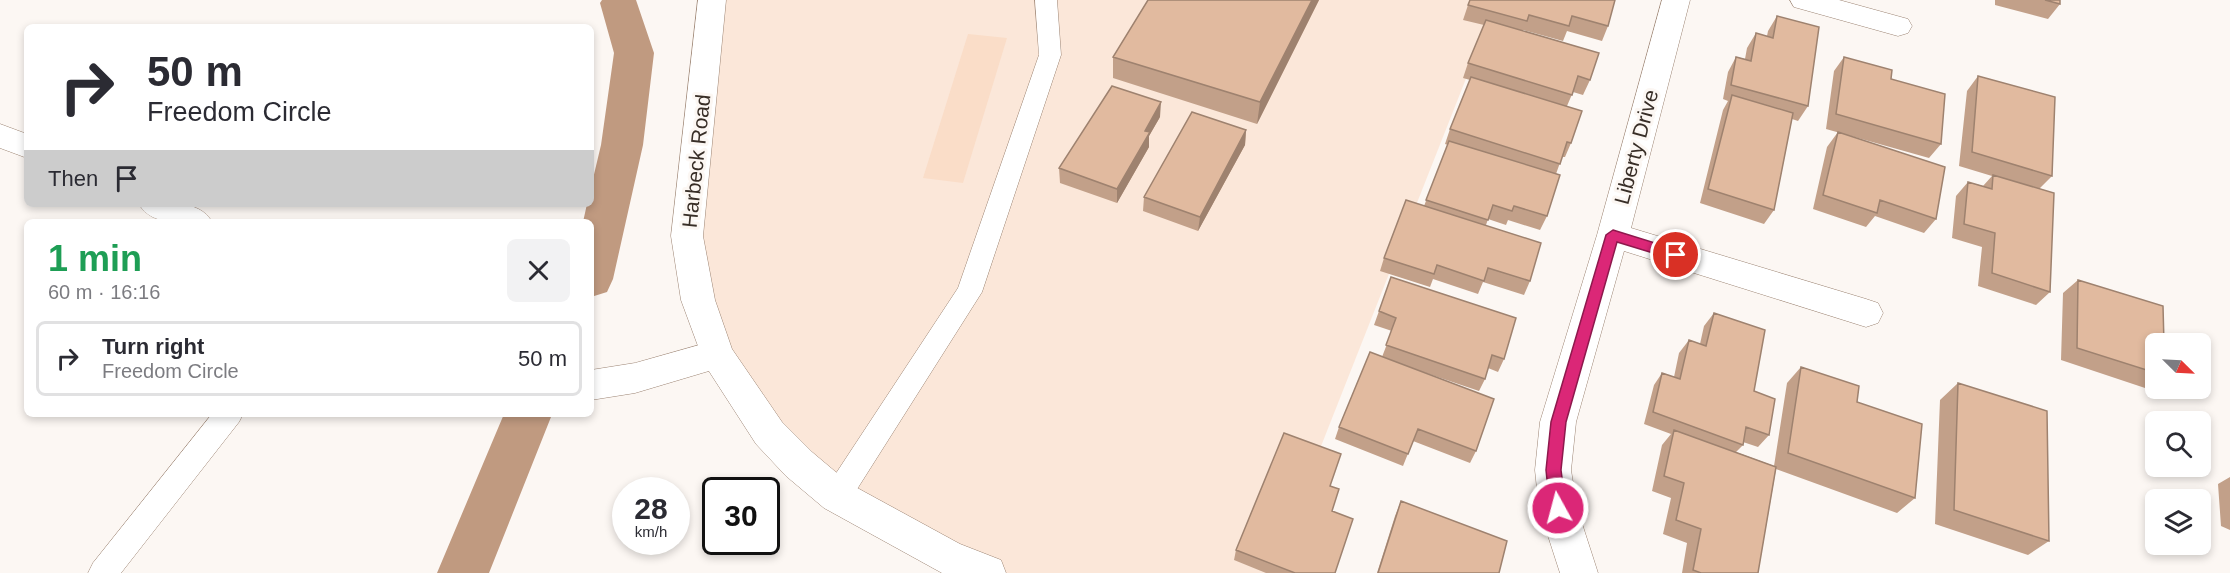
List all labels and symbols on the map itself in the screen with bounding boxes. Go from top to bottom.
street label: Liberty Drive [1610,87,1662,207]
street label: Harbeck Road [678,93,714,229]
pin [1650,229,1701,280]
north arrow [2145,333,2211,399]
position arrow [1526,476,1590,540]
speed limit sign: 30 [702,477,780,555]

